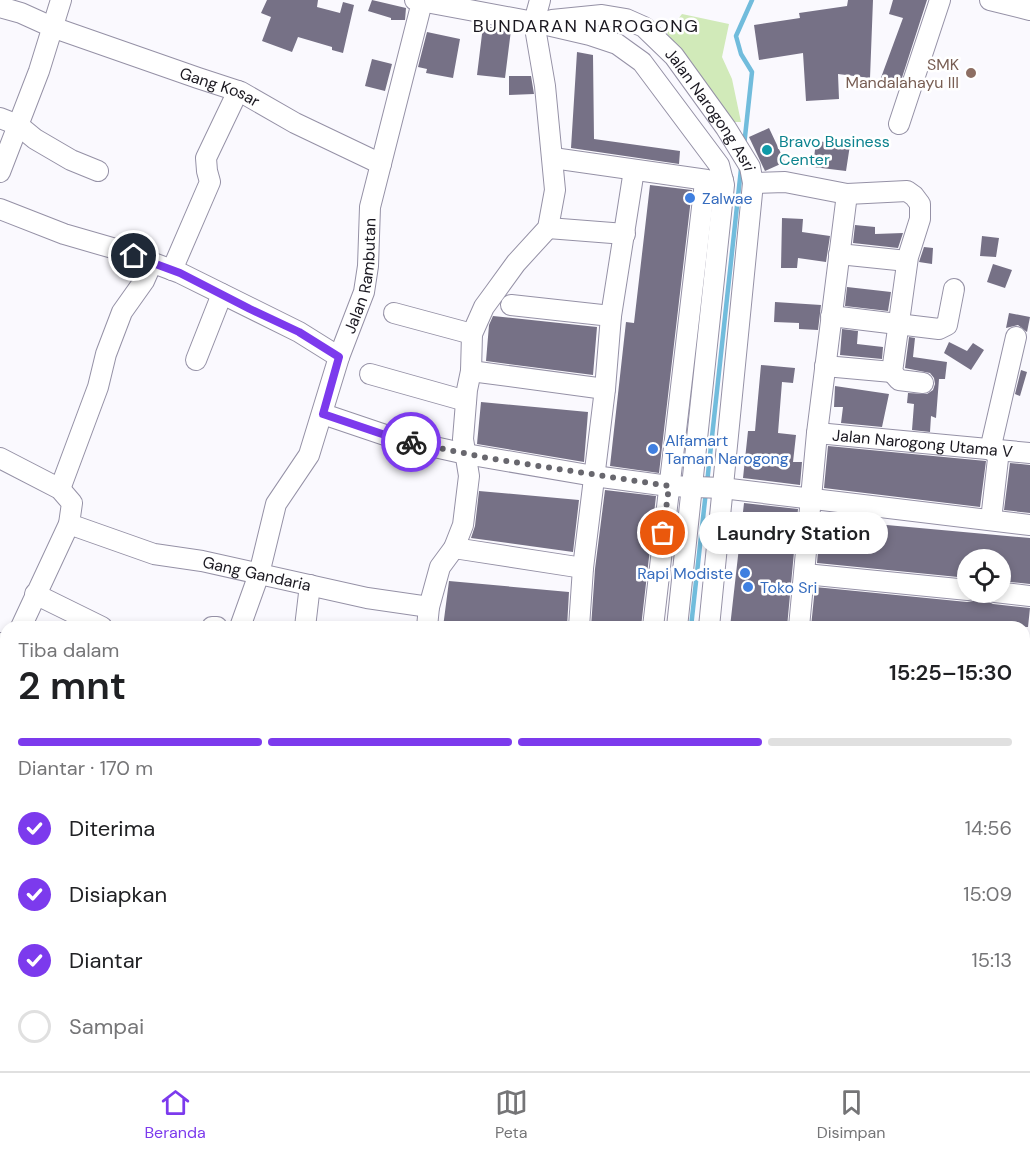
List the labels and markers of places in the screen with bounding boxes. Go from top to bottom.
place label: SMK Mandalahayu III [845,54,959,93]
marker: SMK Mandalahayu III [964,66,978,80]
place label: Bravo Business Center [779,131,890,170]
marker: Bravo Business Center [760,143,774,157]
place label: Zalwae [702,188,753,209]
marker: Zalwae [683,191,697,205]
pin [108,230,159,281]
place label: Alfamart Taman Narogong [665,430,789,469]
marker: Alfamart Taman Narogong [646,442,660,456]
pin [637,507,688,558]
callout: Laundry Station [699,512,888,554]
place label: Rapi Modiste [637,563,733,584]
marker: Rapi Modiste [738,566,752,580]
place label: Toko Sri [760,577,817,598]
marker: Toko Sri [741,580,755,594]

